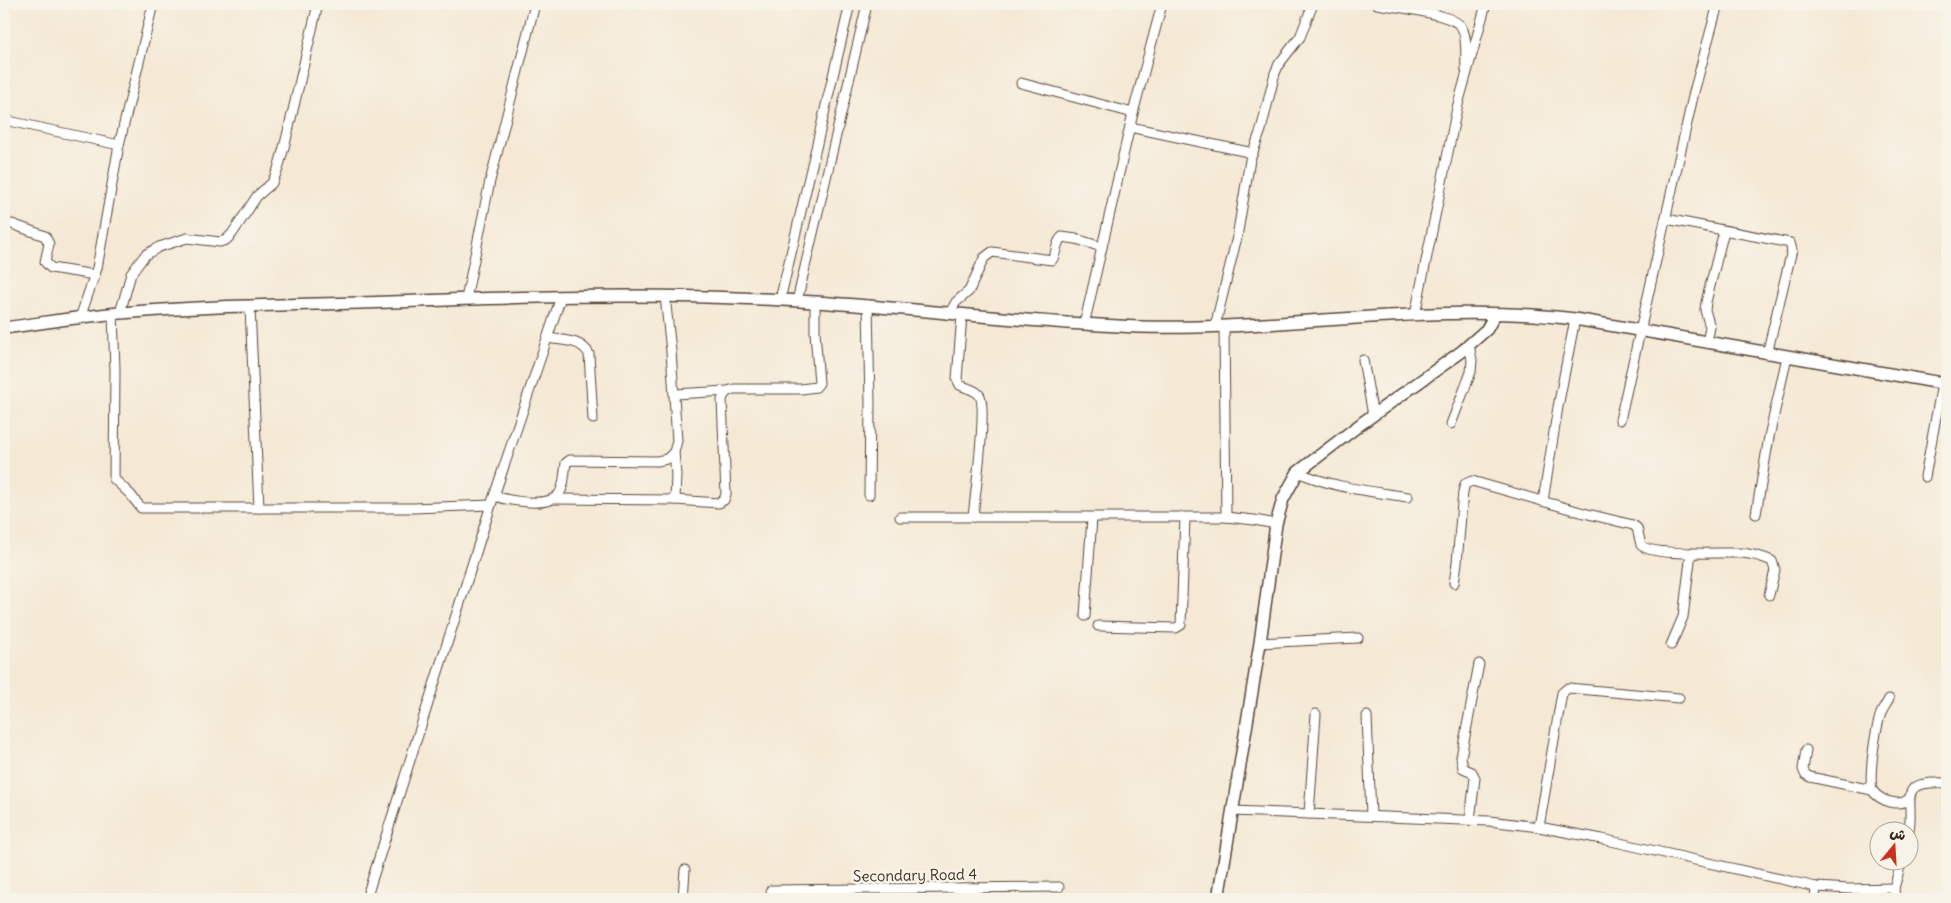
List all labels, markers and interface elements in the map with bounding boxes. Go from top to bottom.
north arrow [1868,820,1918,870]
text: ش [1888,823,1908,845]
street label: Secondary Road 4 [853,864,978,886]

